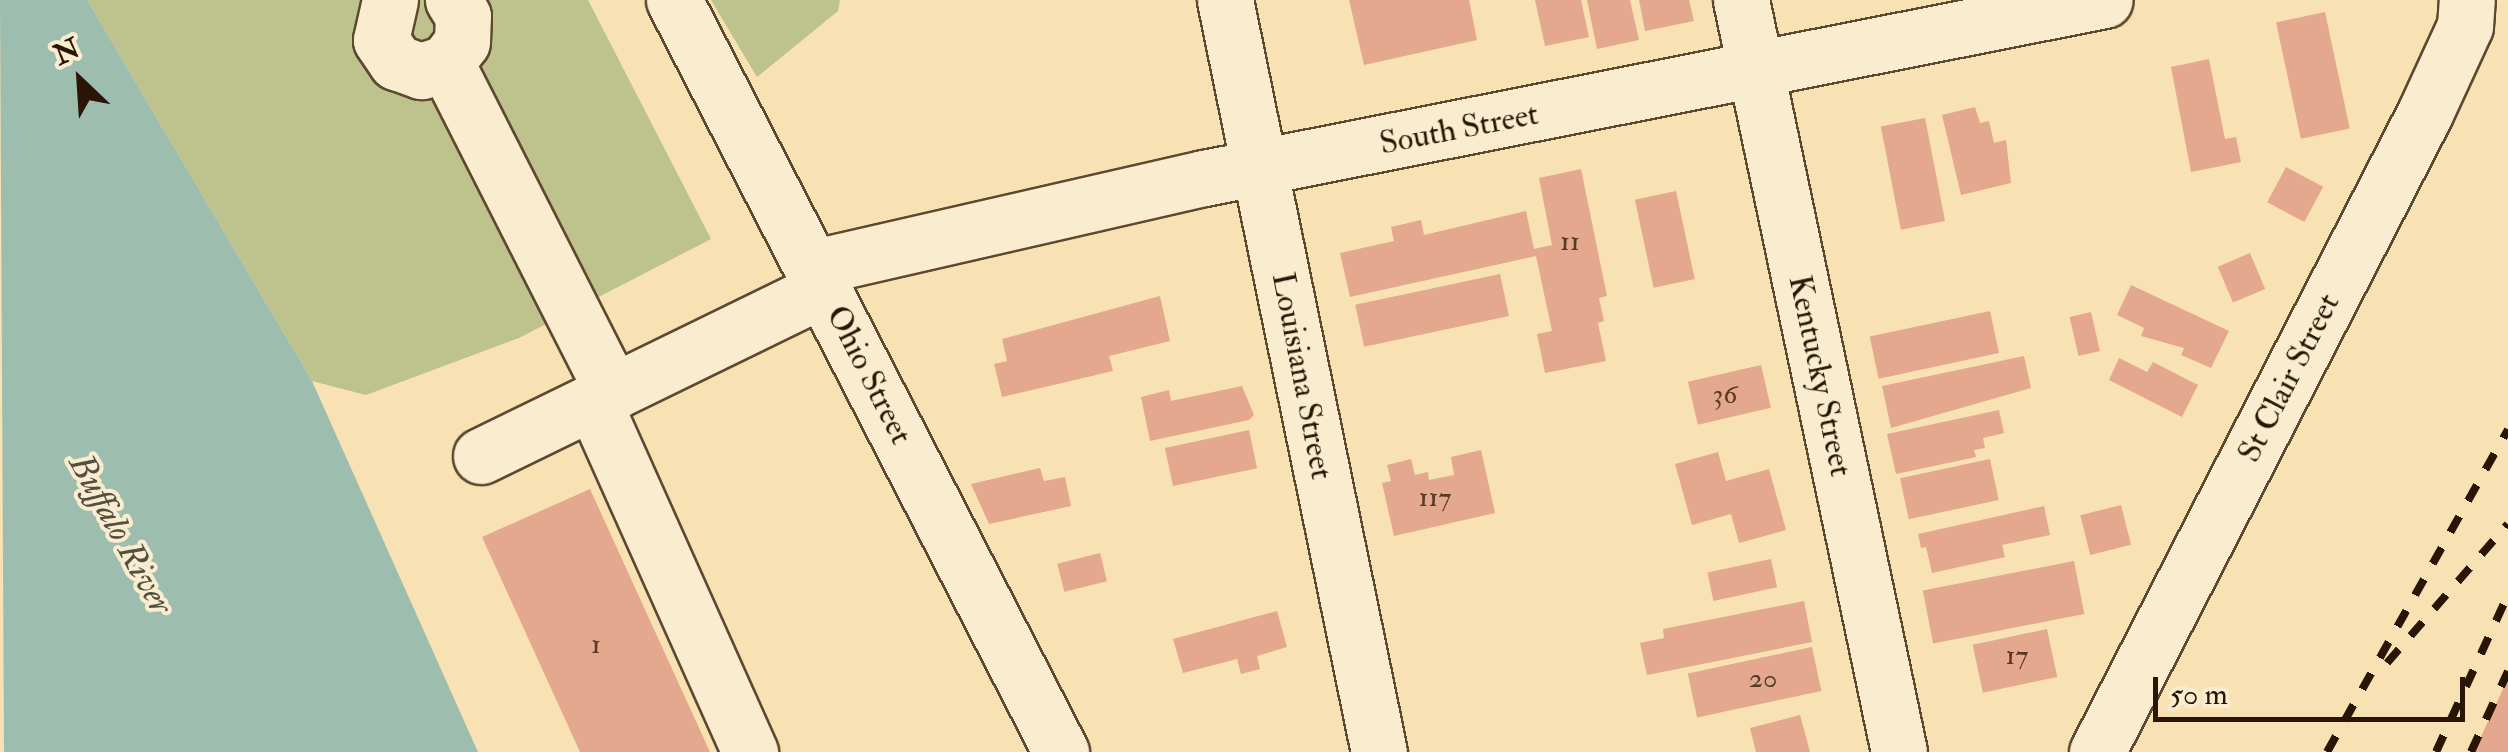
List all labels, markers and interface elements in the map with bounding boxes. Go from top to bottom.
north arrow [30,30,130,130]
text: N [48,31,86,74]
street label: South Street [1376,95,1542,163]
house number: 11 [1560,225,1580,259]
street label: Louisiana Street [1263,269,1341,483]
street label: Kentucky Street [1780,272,1860,480]
street label: St Clair Street [2230,287,2348,469]
street label: Ohio Street [818,299,920,451]
house number: 36 [1713,378,1737,412]
water label: Buffalo River [60,447,182,621]
house number: 117 [1419,481,1451,515]
house number: 1 [591,628,601,662]
house number: 17 [2006,639,2028,673]
scale bar [2158,657,2470,719]
house number: 20 [1749,662,1777,696]
text: 50 m [2170,676,2228,713]

